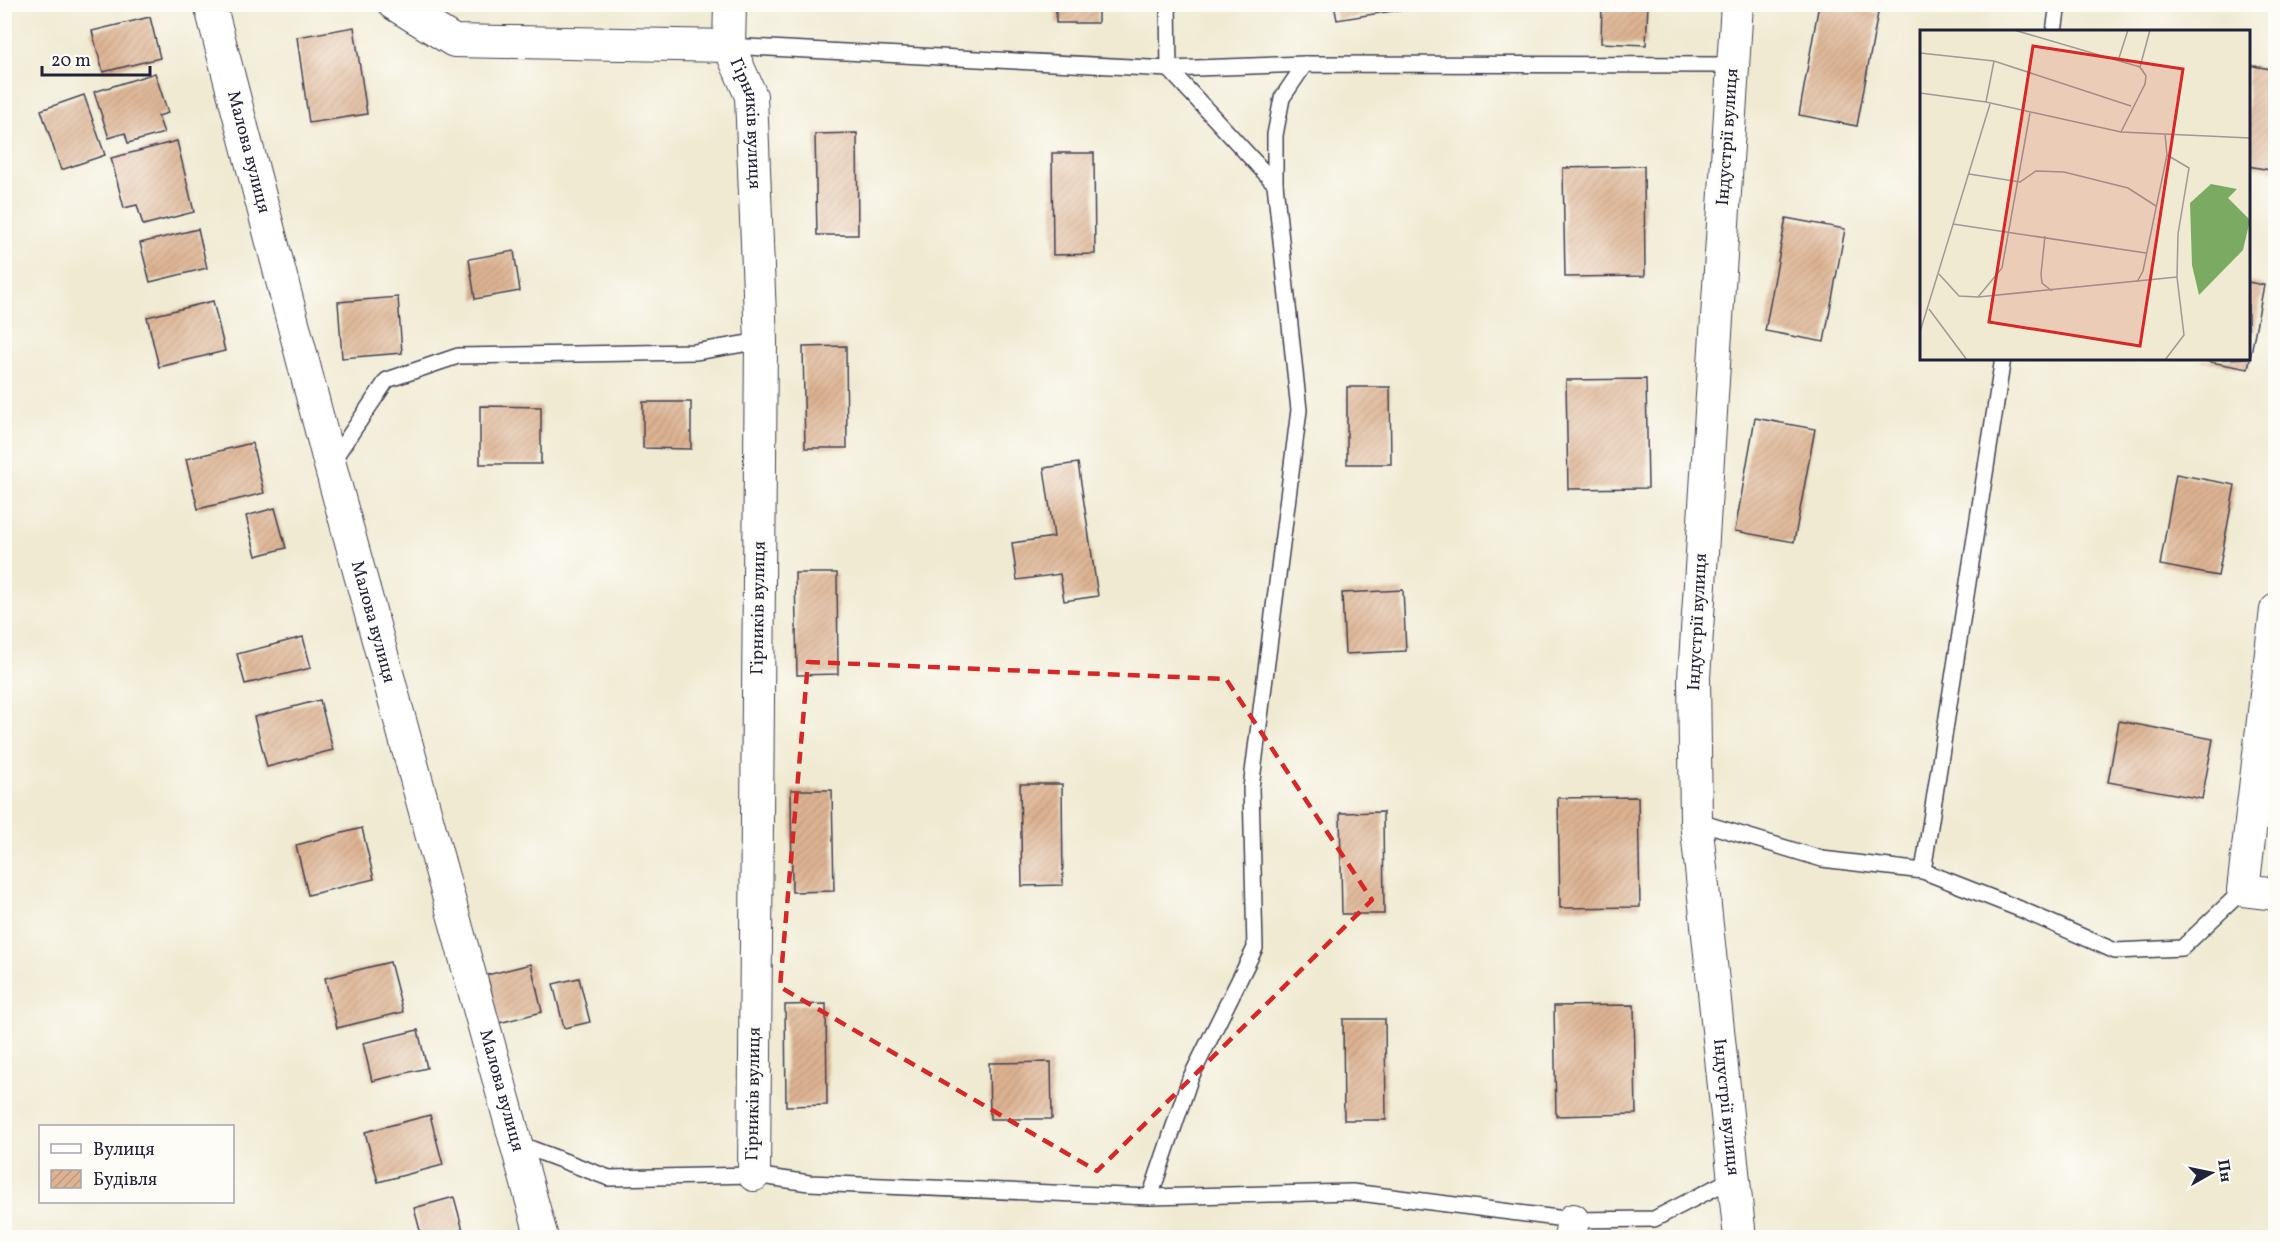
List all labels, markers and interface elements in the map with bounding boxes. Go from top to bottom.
inset map [1920,30,2250,360]
scale bar [42,39,150,77]
text: 20 m [51,49,91,74]
street label: Гірників вулиця [723,54,767,190]
street label: Індустрії вулиця [1711,67,1745,207]
street label: Малова вулиця [221,88,276,216]
street label: Гірників вулиця [745,541,773,675]
street label: Індустрії вулиця [1682,553,1714,691]
street label: Малова вулиця [344,558,402,686]
street label: Малова вулиця [473,1027,530,1155]
street label: Гірників вулиця [740,1027,768,1161]
street label: Індустрії вулиця [1707,1037,1746,1177]
legend [39,1125,234,1203]
text: Вулиця [93,1138,155,1163]
north arrow [2181,1143,2241,1203]
text: Пн [2211,1158,2236,1184]
text: Будівля [93,1168,157,1193]

